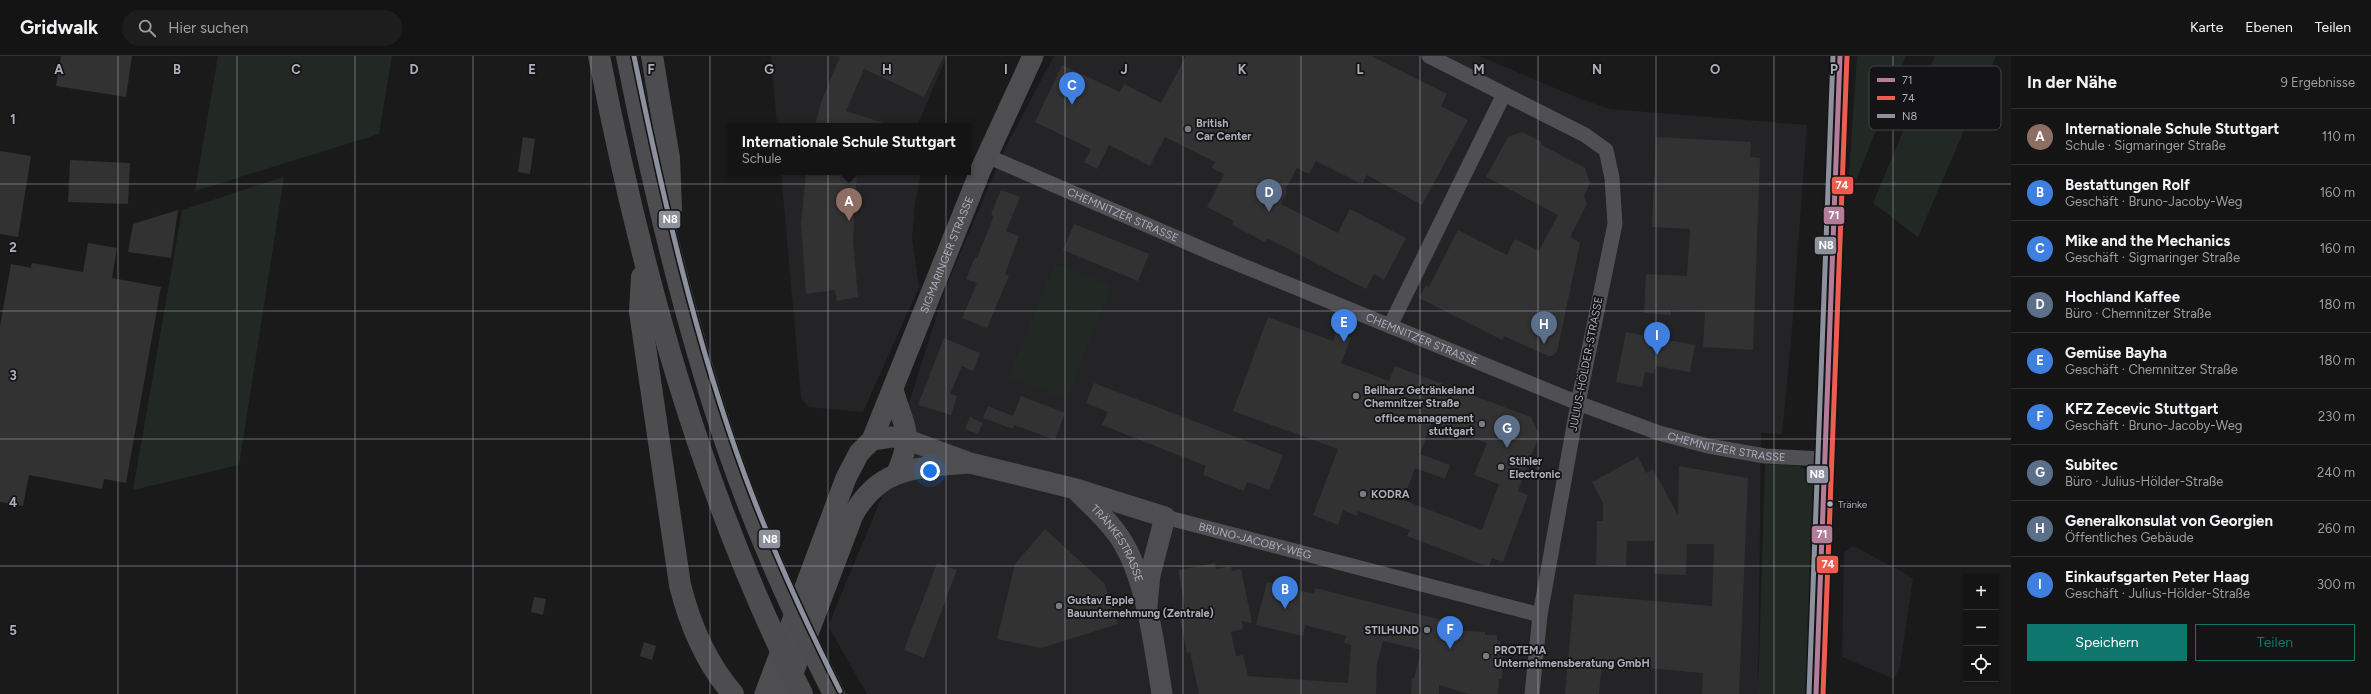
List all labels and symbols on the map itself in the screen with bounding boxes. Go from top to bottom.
text: A [54,62,64,77]
text: B [173,62,181,77]
text: C [291,62,301,77]
text: D [409,62,419,77]
text: E [528,62,536,77]
text: F [647,62,655,77]
text: G [764,62,774,77]
text: H [882,62,892,77]
text: I [1004,62,1008,77]
text: J [1120,62,1128,77]
text: K [1238,62,1247,77]
text: L [1357,62,1364,77]
text: M [1473,62,1485,77]
text: N [1592,62,1602,77]
text: O [1710,62,1720,77]
text: P [1830,62,1838,77]
legend [1869,66,2001,130]
pin: C [1059,72,1085,105]
text: 71 [1902,74,1912,87]
text: 74 [1902,92,1915,105]
text: N8 [1902,110,1918,123]
text: 1 [10,112,16,127]
place label: British Car Center [1196,117,1252,143]
marker: British Car Center [1183,124,1193,134]
line badge: 74 [1831,176,1854,195]
pin: D [1256,179,1282,212]
text: 74 [1835,179,1849,192]
street label: CHEMNITZER STRASSE [1065,185,1181,244]
pin: A [836,188,862,221]
street label: SIGMARINGER STRASSE [917,194,976,315]
line badge: 71 [1823,206,1845,225]
text: 71 [1829,209,1839,222]
line badge: N8 [658,210,681,229]
text: N8 [662,213,678,226]
line badge: N8 [1814,236,1837,255]
text: N8 [1818,239,1834,252]
text: 2 [9,240,17,255]
street label: JULIUS-HÖLDER-STRASSE [1566,296,1605,432]
pin: E [1331,309,1357,342]
street label: CHEMNITZER STRASSE [1364,310,1480,368]
pin: H [1531,311,1557,344]
pin: I [1644,322,1670,355]
text: 3 [9,368,17,383]
place label: Beilharz Getränkeland Chemnitzer Straße [1364,384,1475,410]
marker: Beilharz Getränkeland Chemnitzer Straße [1351,391,1361,401]
place label: office management stuttgart [1375,412,1475,438]
pin: G [1494,415,1520,448]
marker: office management stuttgart [1477,419,1487,429]
street label: CHEMNITZER STRASSE [1666,429,1786,464]
place label: Stihler Electronic [1509,455,1560,481]
your location [920,461,940,481]
marker: Stihler Electronic [1496,462,1506,472]
line badge: N8 [1806,465,1829,484]
text: N8 [1809,468,1825,481]
place label: KODRA [1371,488,1410,501]
marker: KODRA [1358,489,1368,499]
text: 4 [9,495,17,510]
place label: Tränke [1838,498,1868,511]
marker: Tränke [1825,499,1835,509]
street label: TRÄNKESTRASSE [1088,502,1146,583]
street label: BRUNO-JACOBY-WEG [1197,520,1313,561]
line badge: 71 [1811,525,1833,544]
text: 71 [1817,528,1827,541]
line badge: N8 [758,529,781,549]
text: N8 [762,533,778,546]
line badge: 74 [1816,555,1839,574]
text: 74 [1821,558,1835,571]
pin: B [1272,576,1298,609]
place label: Gustav Epple Bauunternehmung (Zentrale) [1067,594,1214,620]
marker: Gustav Epple Bauunternehmung (Zentrale) [1054,601,1064,611]
pin: F [1437,616,1463,649]
text: 5 [9,623,17,638]
place label: STILHUND [1365,624,1419,637]
marker: STILHUND [1422,625,1432,635]
place label: PROTEMA Unternehmensberatung GmbH [1494,644,1650,670]
marker: PROTEMA Unternehmensberatung GmbH [1481,651,1491,661]

